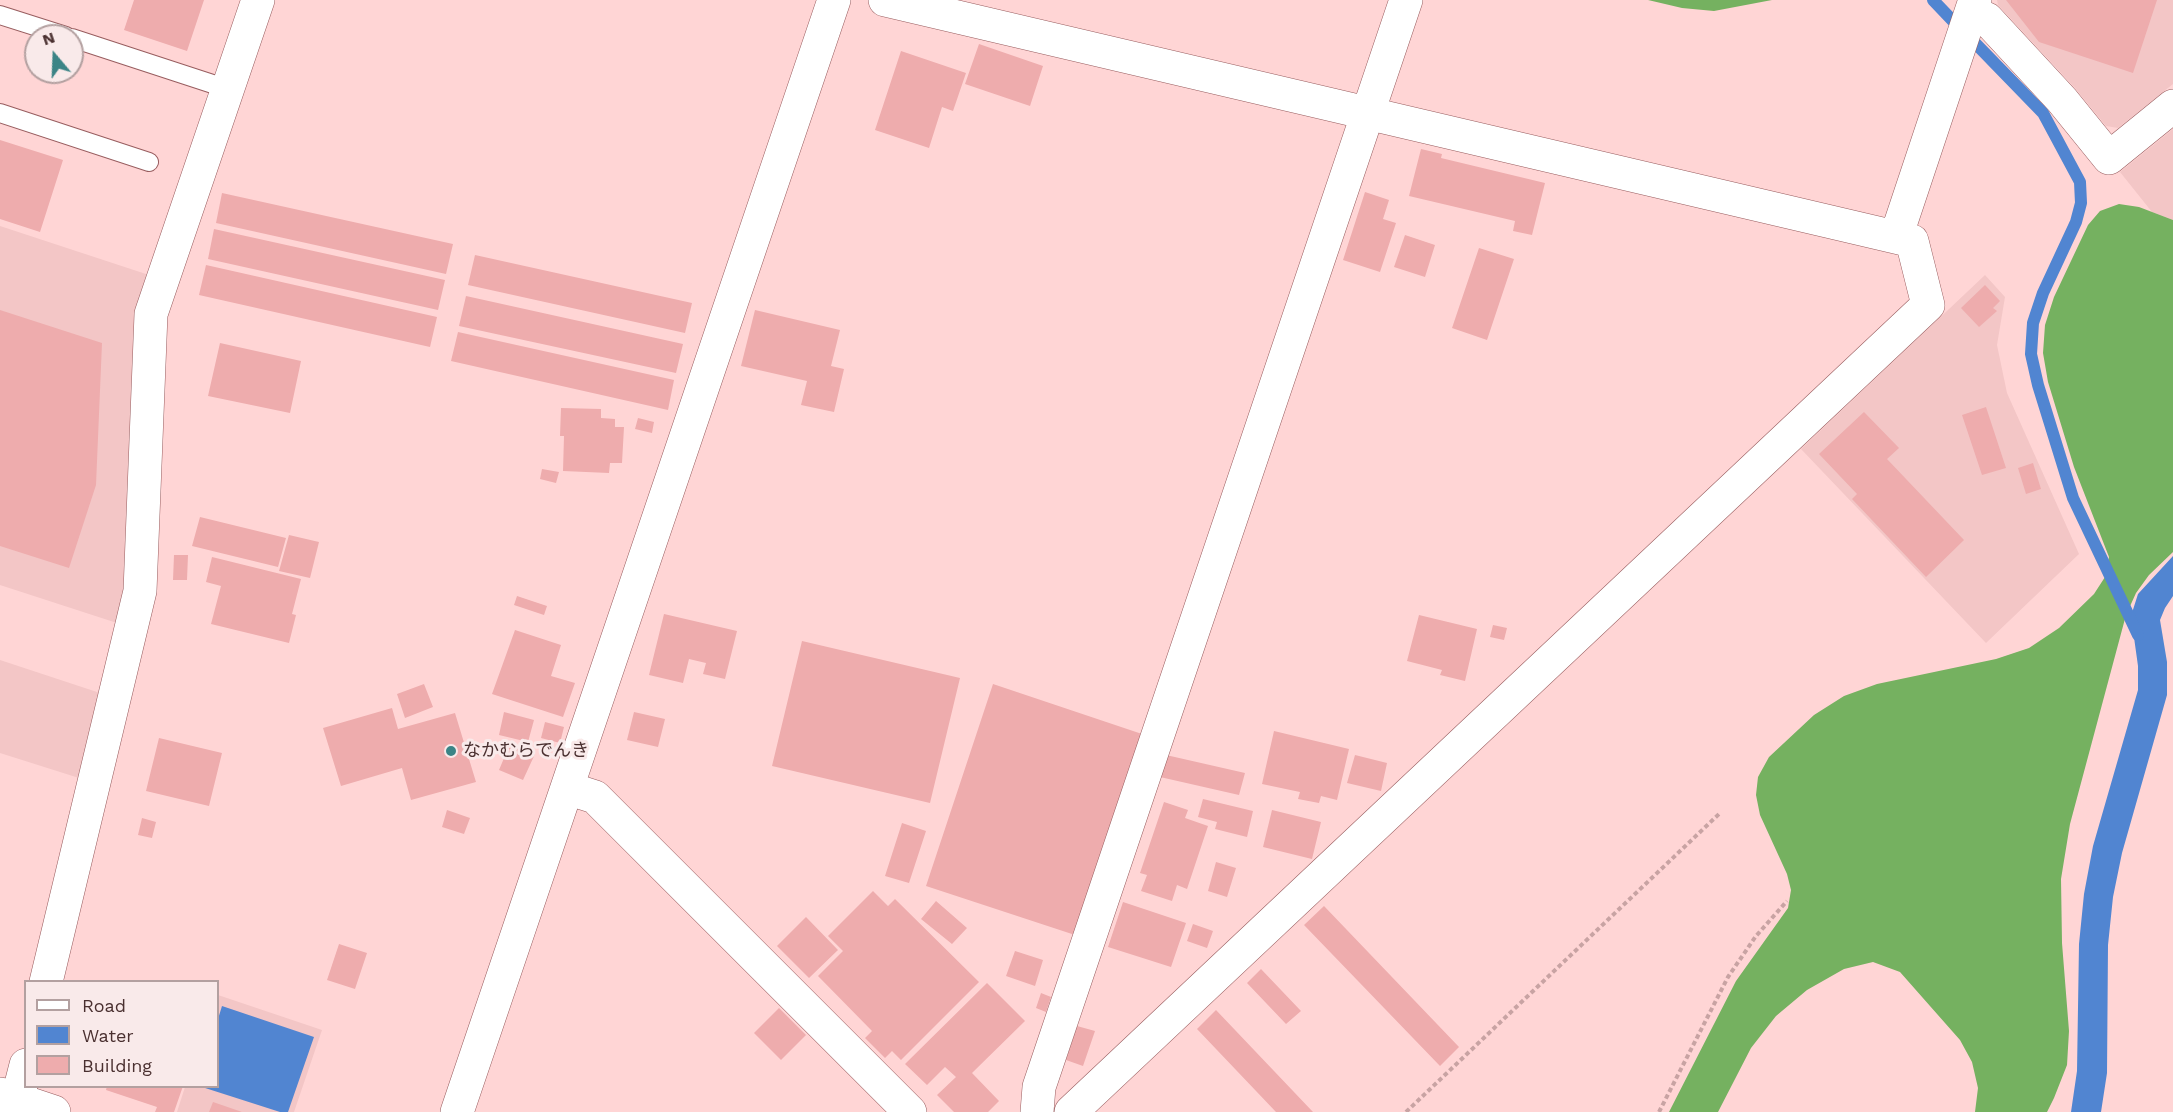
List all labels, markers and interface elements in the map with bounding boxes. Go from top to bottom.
north arrow [24,24,84,84]
text: N [40,27,57,49]
place label: なかむらでんき [463,740,589,762]
marker: なかむらでんき [444,744,458,758]
legend [24,980,219,1088]
text: Road [82,995,126,1016]
text: Water [82,1025,134,1046]
text: Building [82,1055,152,1076]

